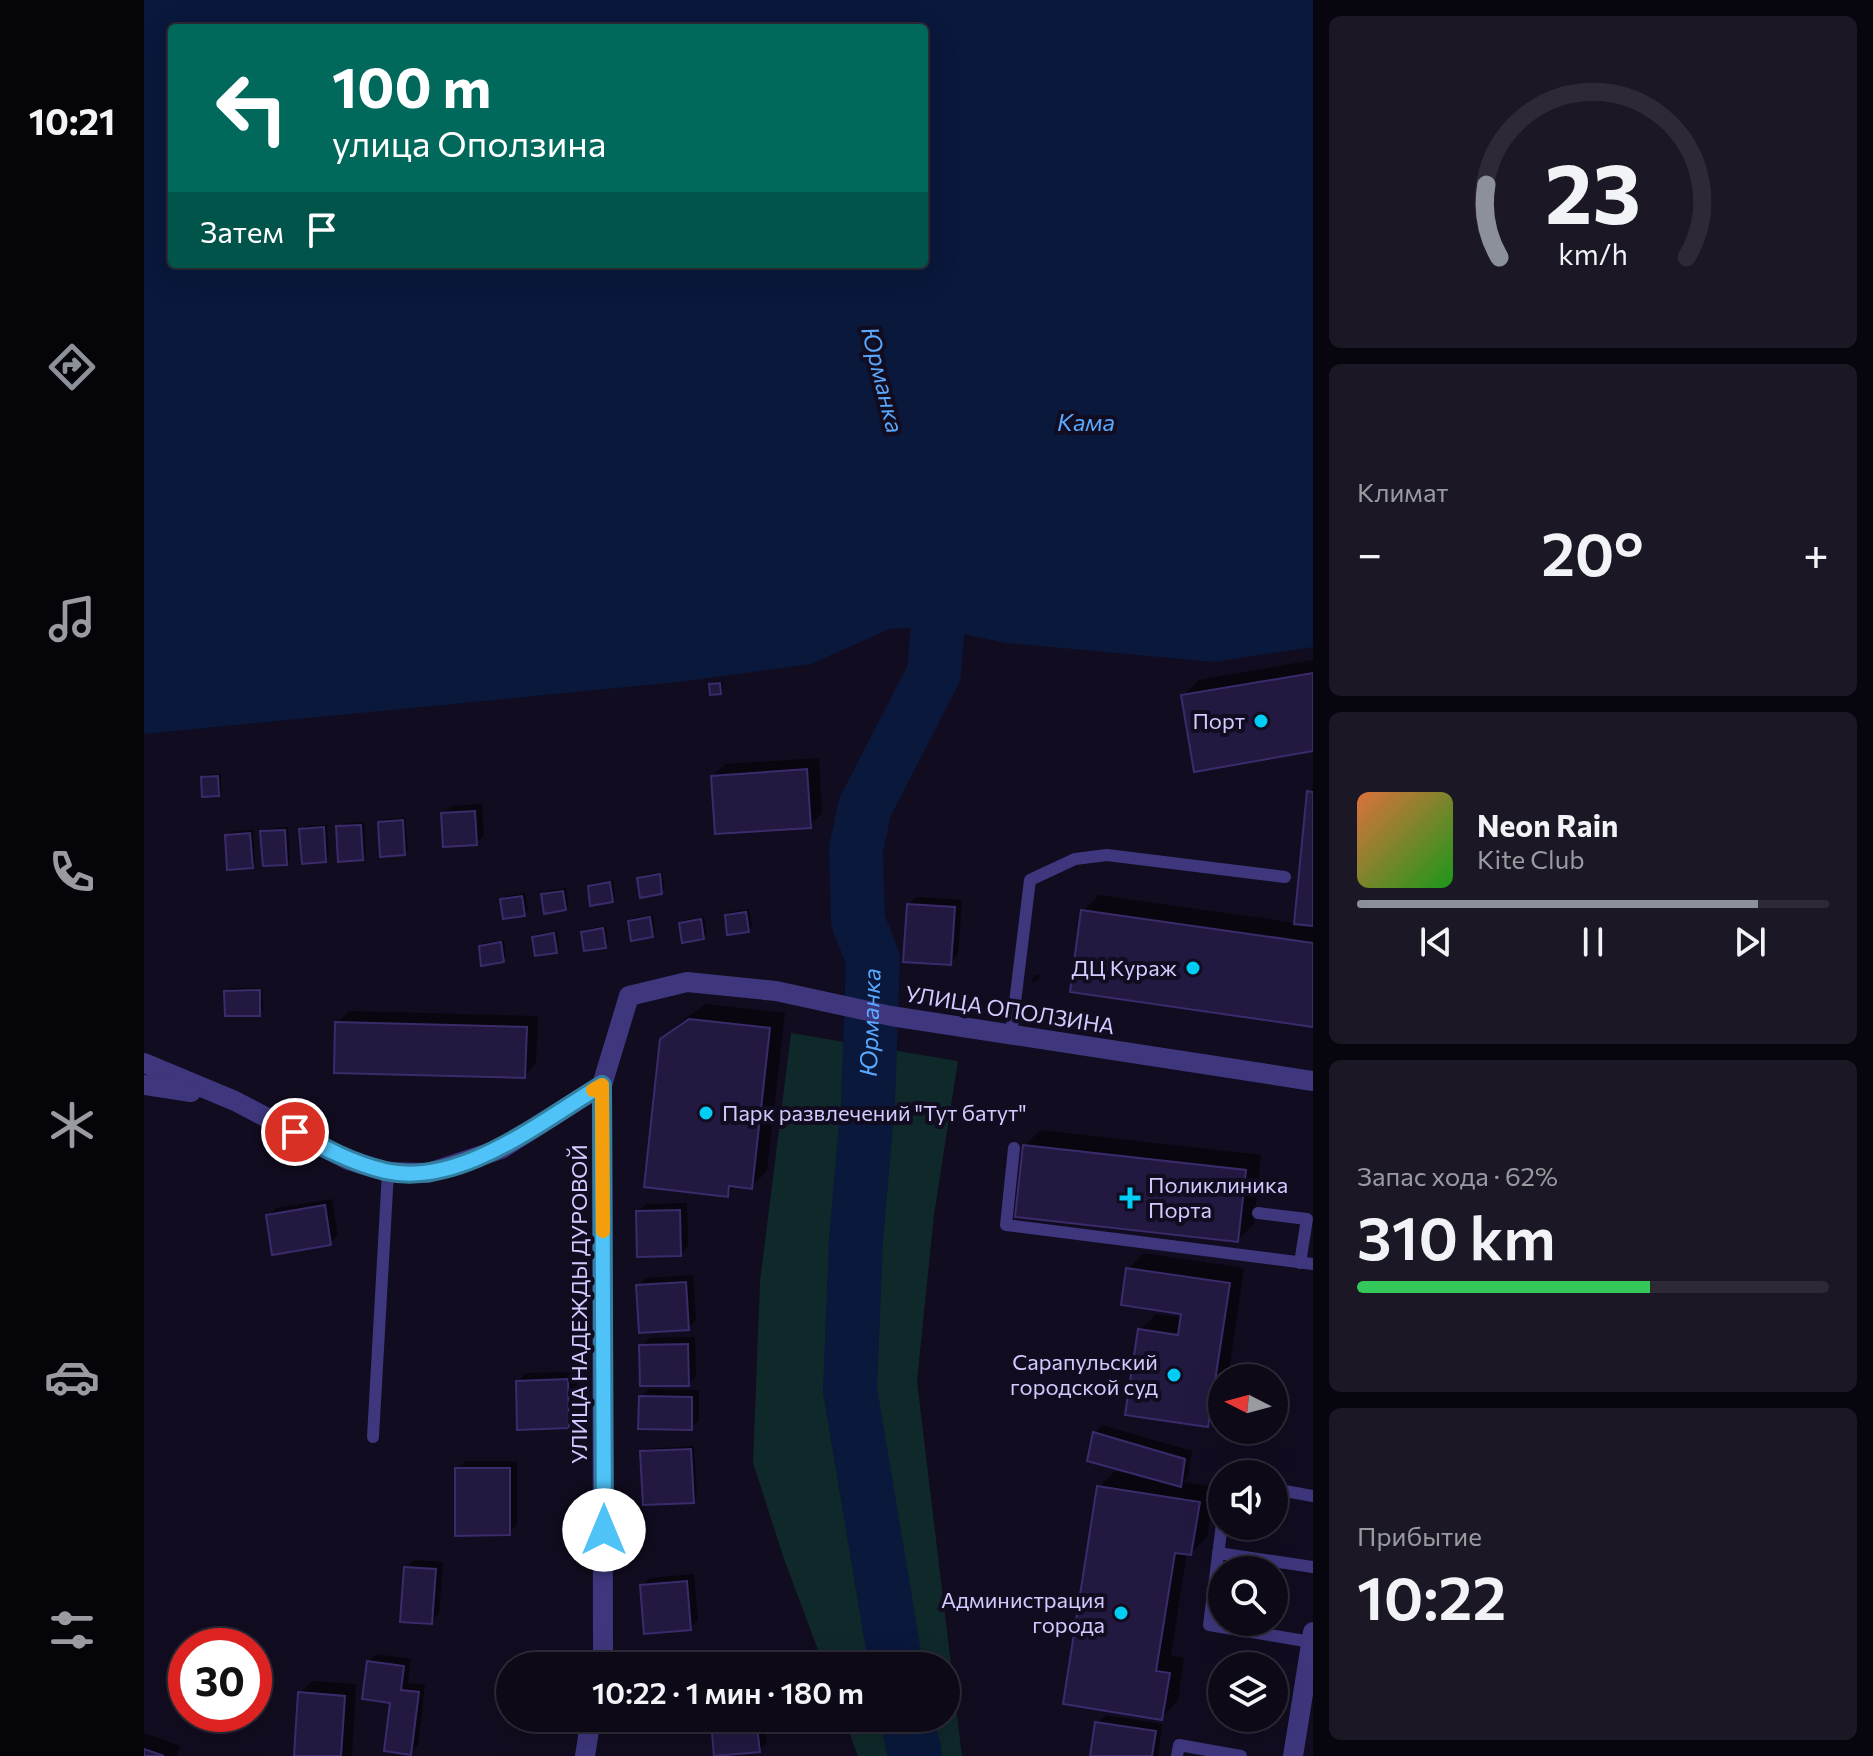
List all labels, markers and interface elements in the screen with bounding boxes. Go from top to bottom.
text: 100 m [332,51,491,120]
icon: left [200,56,304,160]
text: 10:21 [29,98,115,142]
text: улица Оползина [332,120,607,164]
text: 23 [1545,139,1641,241]
icon: arrive [300,208,344,252]
text: Затем [200,212,284,249]
text: km/h [1558,236,1628,271]
water label: Юрманка [856,324,911,436]
icon: directions [44,339,100,395]
water label: Кама [1057,407,1115,436]
text: Климат [1357,476,1449,507]
text: 20° [1541,515,1644,588]
text: − [1357,525,1382,579]
text: + [1803,525,1829,579]
icon: music [44,591,100,647]
place label: Порт [1192,707,1245,734]
marker: Порт [1252,712,1270,730]
text: Neon Rain [1477,806,1618,843]
text: Kite Club [1477,843,1585,874]
icon: phone [44,844,100,900]
icon: previous [1414,920,1458,964]
icon: pause [1571,920,1615,964]
icon: next [1728,920,1772,964]
place label: ДЦ Кураж [1072,954,1178,981]
marker: ДЦ Кураж [1184,959,1202,977]
water label: Юрманка [853,968,886,1077]
street label: УЛИЦА ОПОЛЗИНА [903,980,1117,1039]
icon: climate [44,1097,100,1153]
pin [261,1098,329,1166]
place label: Парк развлечений "Тут батут" [722,1099,1027,1126]
marker: Парк развлечений "Тут батут" [697,1104,715,1122]
icon: arrive [273,1110,317,1154]
street label: УЛИЦА НАДЕЖДЫ ДУРОВОЙ [565,1144,592,1464]
text: Запас хода · 62% [1357,1160,1558,1191]
place label: Поликлиника Порта [1148,1171,1288,1223]
marker: Поликлиника Порта [1119,1187,1141,1209]
text: 310 km [1357,1199,1556,1272]
place label: Сарапульский городской суд [1010,1348,1158,1400]
icon: car [44,1349,100,1405]
north arrow [1208,1364,1288,1444]
map controls [1208,1364,1288,1732]
marker: Сарапульский городской суд [1165,1366,1183,1384]
button: sound [1208,1460,1288,1540]
position arrow [562,1488,646,1572]
text: Прибытие [1357,1520,1482,1551]
button: search [1208,1556,1288,1636]
text: 10:22 [1357,1559,1506,1632]
place label: Администрация города [941,1586,1105,1638]
icon: filters [44,1602,100,1658]
marker: Администрация города [1112,1604,1130,1622]
speed limit sign: 30 [168,1628,272,1732]
button: layers [1208,1652,1288,1732]
text: 10:22 · 1 мин · 180 m [592,1673,864,1710]

